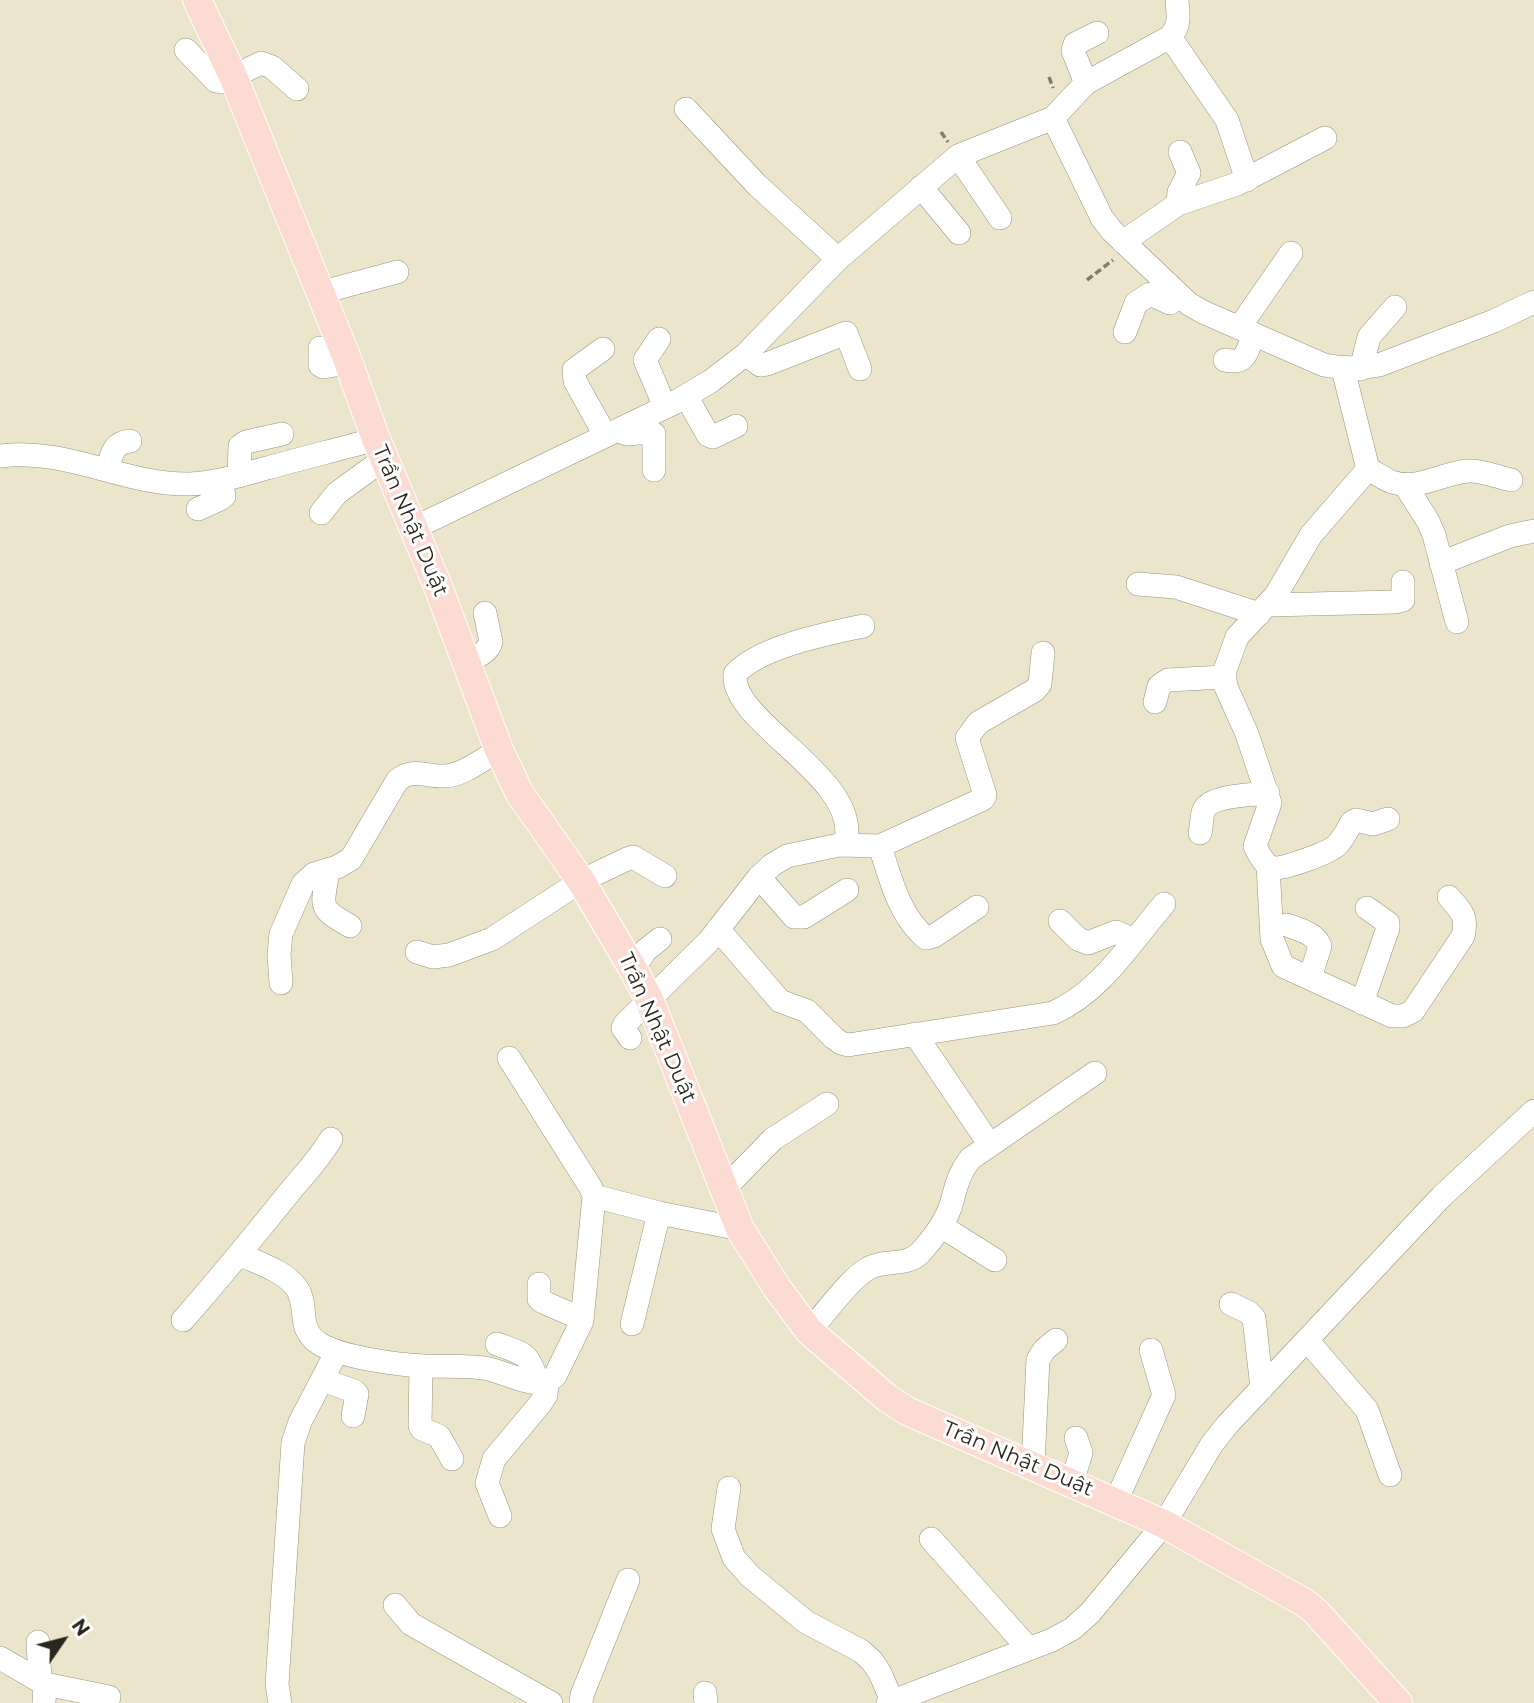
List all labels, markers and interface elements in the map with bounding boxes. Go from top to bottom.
street label: Trần Nhật Duật [367,442,453,600]
street label: Trần Nhật Duật [613,949,701,1107]
street label: Trần Nhật Duật [939,1416,1097,1502]
north arrow [28,1605,98,1675]
text: N [67,1615,94,1641]

